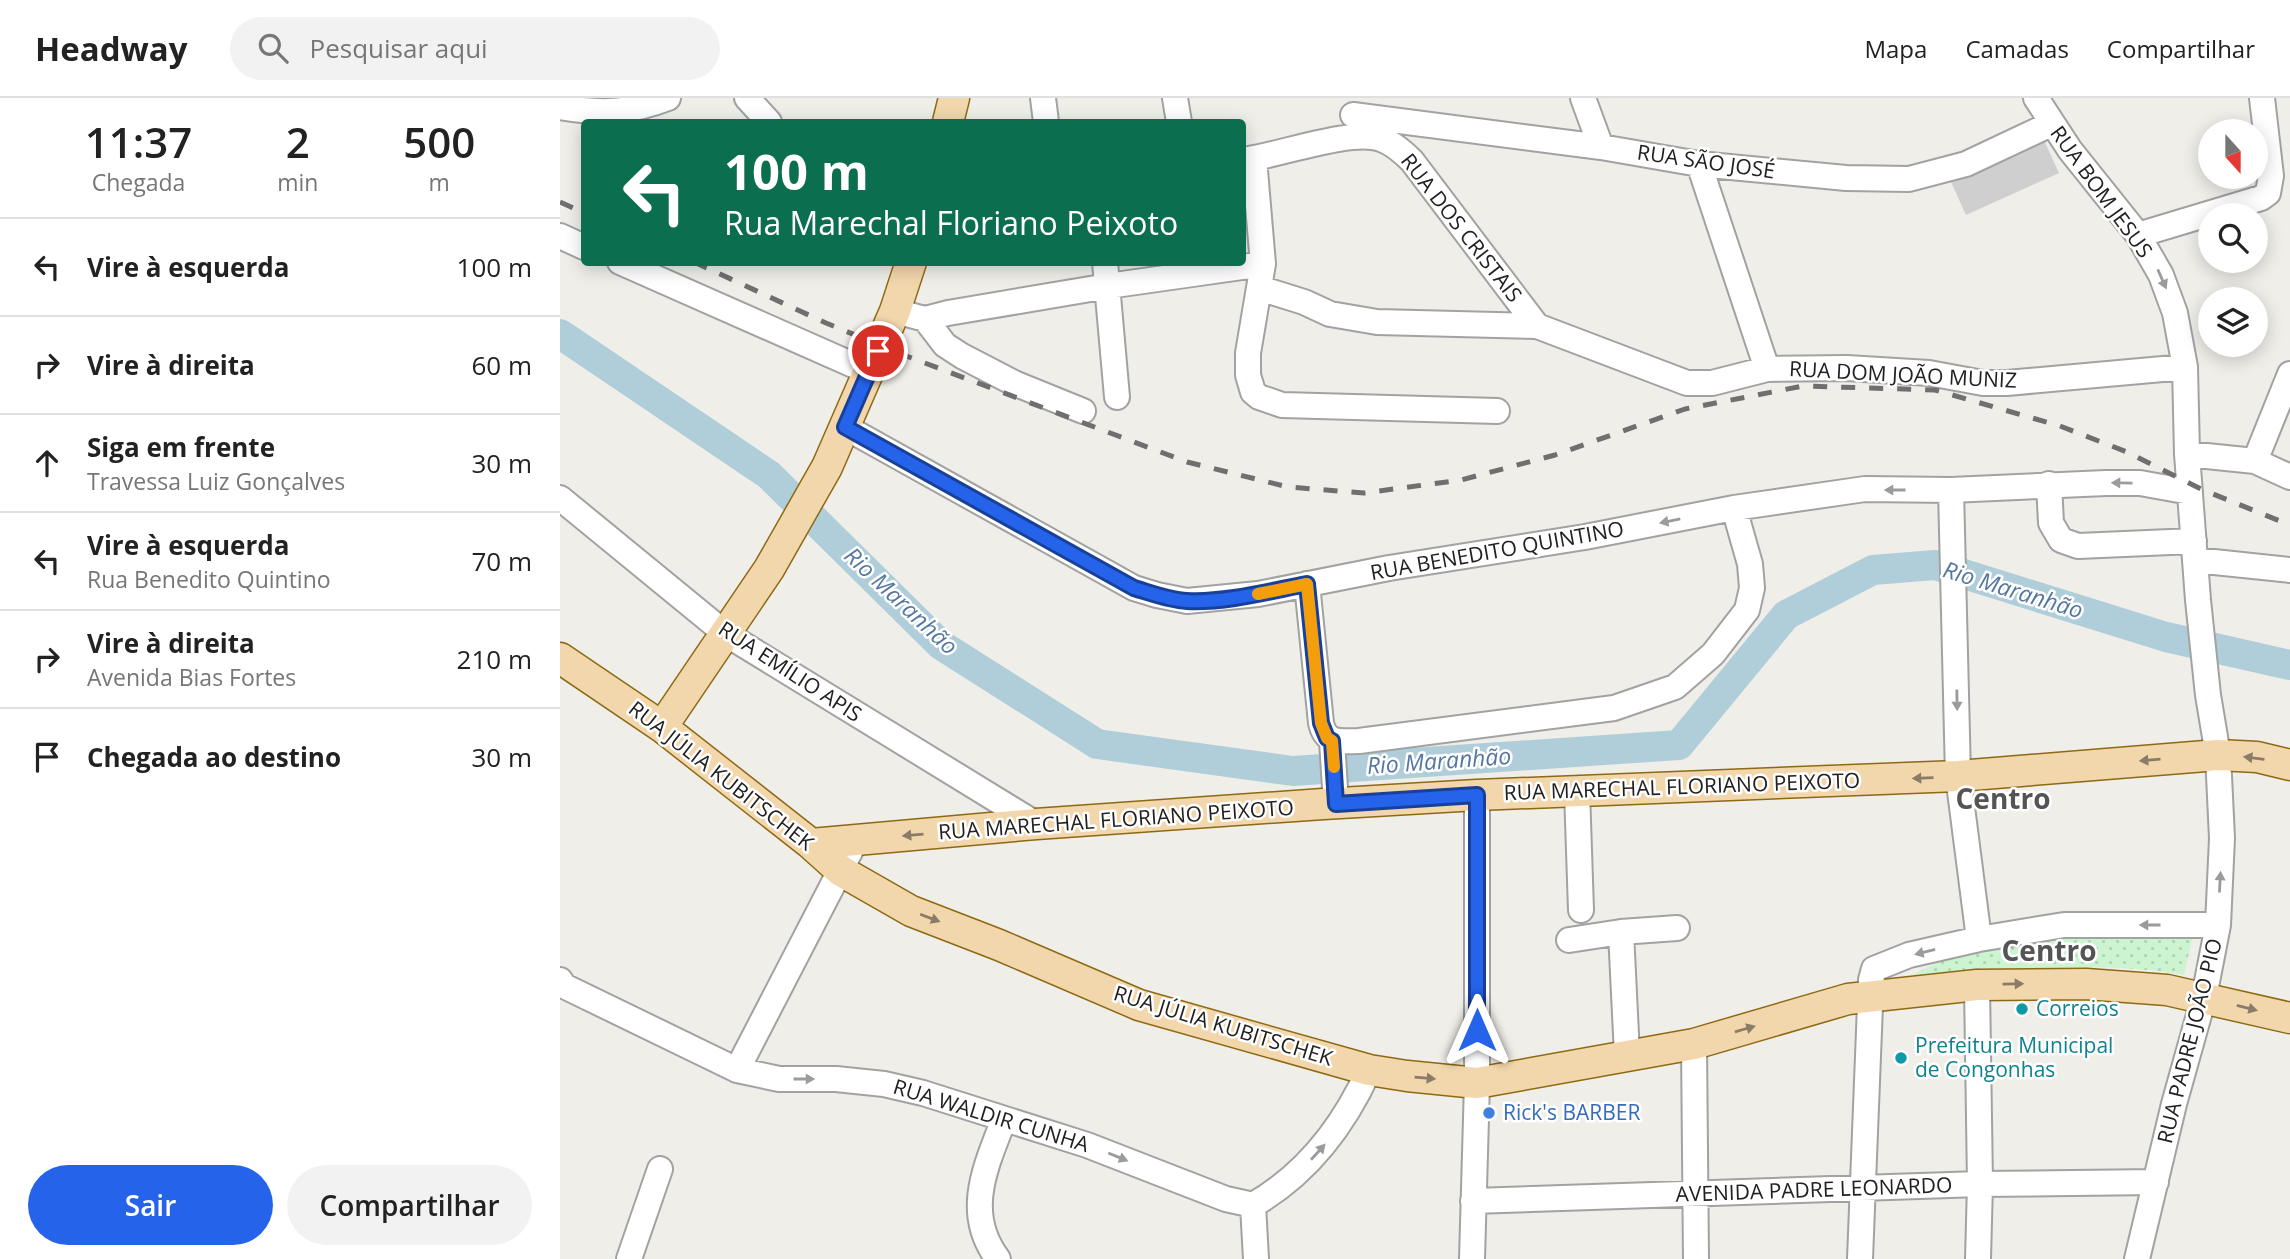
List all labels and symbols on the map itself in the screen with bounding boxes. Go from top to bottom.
north arrow [2198,119,2268,189]
street label: RUA BOM JESUS [2044,120,2159,263]
street label: RUA SÃO JOSÉ [1635,137,1777,185]
street label: RUA DOS CRISTAIS [1395,147,1529,307]
one-way arrow [2156,268,2167,289]
pin [848,321,908,381]
street label: RUA DOM JOÃO MUNIZ [1789,354,2018,394]
one-way arrow [2111,477,2133,489]
one-way arrow [1884,484,1906,496]
street label: RUA BENEDITO QUINTINO [1368,514,1626,586]
one-way arrow [1659,515,1681,526]
water label: Rio Maranhão [838,539,966,661]
water label: Rio Maranhão [1939,553,2087,625]
street label: RUA EMÍLIO APIS [714,614,868,728]
one-way arrow [1951,689,1963,711]
street label: RUA JÚLIA KUBITSCHEK [623,694,820,856]
water label: Rio Maranhão [1366,739,1512,781]
one-way arrow [2243,752,2265,763]
one-way arrow [2139,755,2161,766]
street label: RUA MARECHAL FLORIANO PEIXOTO [1503,766,1861,806]
one-way arrow [1912,772,1934,783]
district label: Centro [1956,779,2051,817]
street label: RUA MARECHAL FLORIANO PEIXOTO [937,793,1295,845]
one-way arrow [902,830,924,841]
one-way arrow [2215,871,2226,893]
one-way arrow [920,913,941,924]
one-way arrow [2139,919,2161,931]
district label: Centro [2002,931,2097,969]
street label: RUA PADRE JOÃO PIO [2150,935,2228,1146]
one-way arrow [1914,946,1936,957]
street label: RUA JÚLIA KUBITSCHEK [1110,978,1336,1072]
one-way arrow [2002,978,2024,990]
position arrow [1440,993,1514,1067]
place label: Correios [2036,994,2119,1022]
marker: Correios [2014,1001,2030,1017]
one-way arrow [2236,1003,2258,1014]
one-way arrow [1734,1023,1755,1033]
place label: Prefeitura Municipal de Congonhas [1915,1031,2113,1083]
marker: Prefeitura Municipal de Congonhas [1893,1050,1909,1066]
street label: RUA WALDIR CUNHA [890,1072,1093,1158]
one-way arrow [793,1073,815,1085]
one-way arrow [1414,1073,1436,1084]
place label: Rick's BARBER [1503,1098,1640,1126]
marker: Rick's BARBER [1481,1105,1497,1121]
one-way arrow [1309,1144,1325,1161]
one-way arrow [1108,1152,1129,1163]
street label: AVENIDA PADRE LEONARDO [1675,1170,1953,1208]

